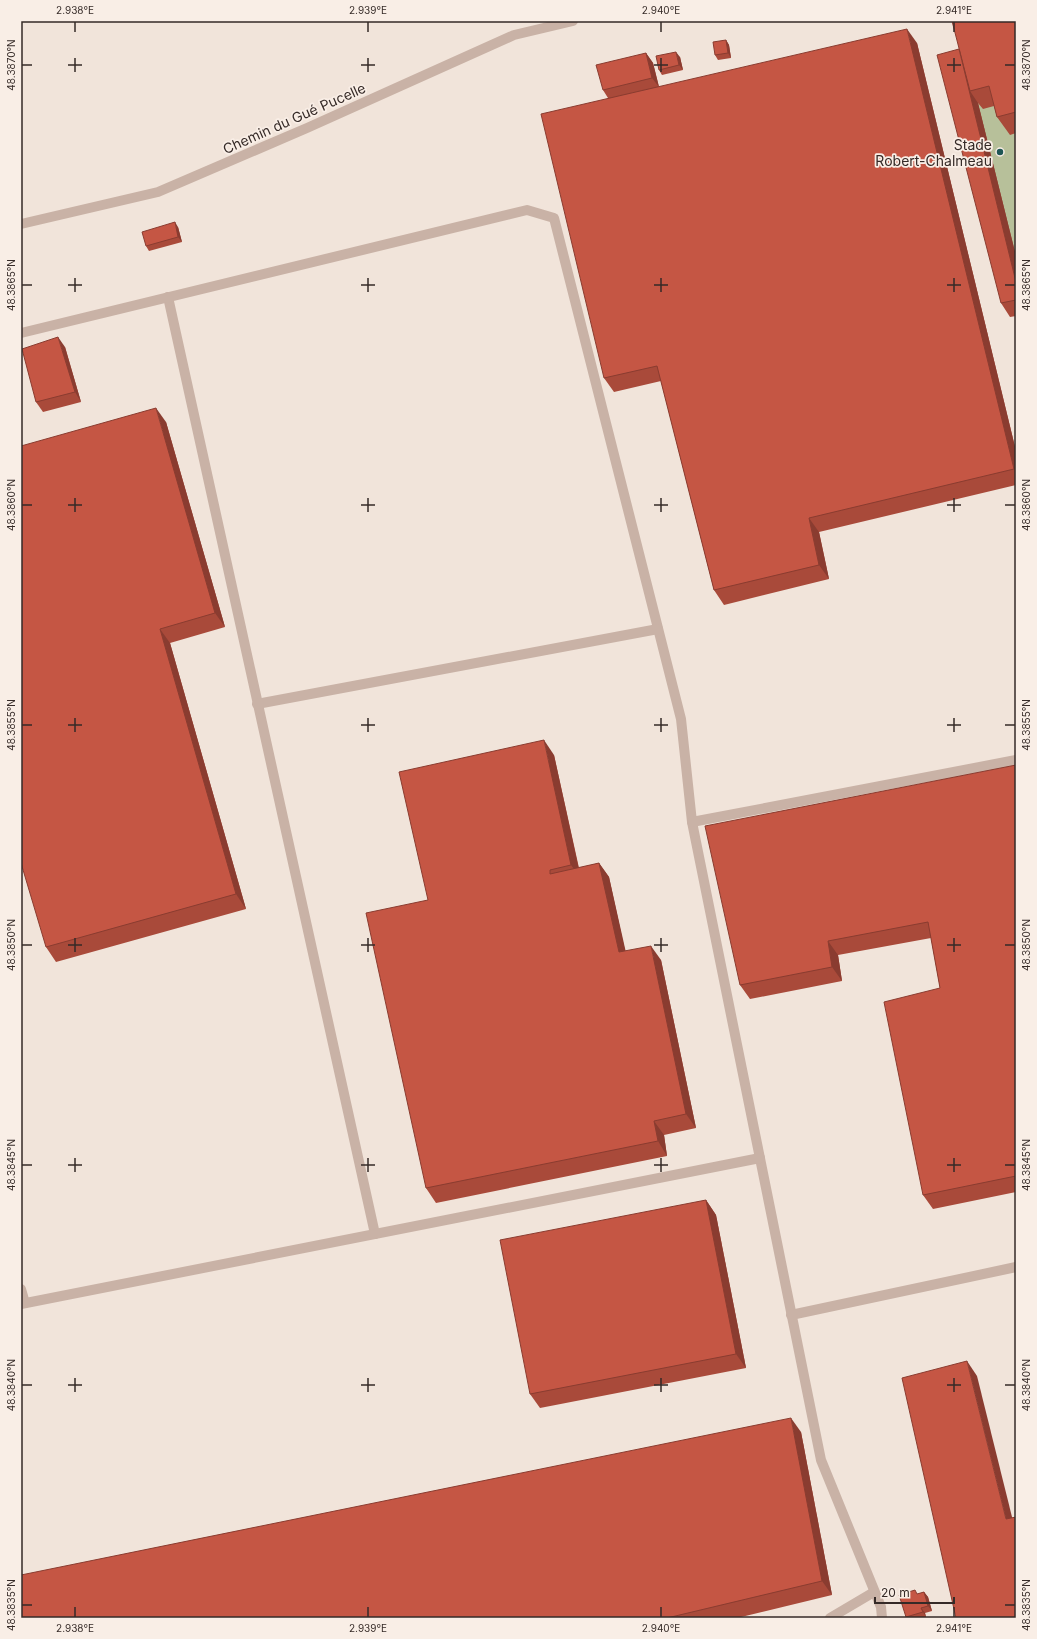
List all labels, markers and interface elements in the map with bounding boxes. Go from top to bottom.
text: 2.938°E [56,4,94,16]
text: 2.939°E [349,4,387,16]
text: 2.940°E [642,4,680,16]
text: 2.941°E [936,4,972,16]
text: 48.3870°N [5,39,17,91]
text: 48.3870°N [1020,39,1032,91]
street label: Chemin du Gué Pucelle [220,79,368,157]
place label: Stade Robert-Chalmeau [875,136,992,169]
marker: Stade Robert-Chalmeau [995,147,1005,157]
text: 48.3865°N [5,259,17,311]
text: 48.3865°N [1020,259,1032,311]
text: 48.3860°N [5,479,17,531]
text: 48.3860°N [1020,479,1032,531]
text: 48.3855°N [5,699,17,751]
text: 48.3855°N [1020,699,1032,751]
text: 48.3850°N [5,919,17,971]
text: 48.3850°N [1020,919,1032,971]
text: 48.3845°N [5,1139,17,1191]
text: 48.3845°N [1020,1139,1032,1191]
text: 48.3840°N [5,1359,17,1411]
text: 48.3840°N [1020,1359,1032,1411]
text: 48.3835°N [5,1579,17,1631]
scale bar [875,1579,954,1605]
text: 48.3835°N [1020,1579,1032,1631]
text: 20 m [881,1585,910,1600]
text: 2.938°E [56,1622,94,1634]
text: 2.939°E [349,1622,387,1634]
text: 2.940°E [642,1622,680,1634]
text: 2.941°E [936,1622,972,1634]

